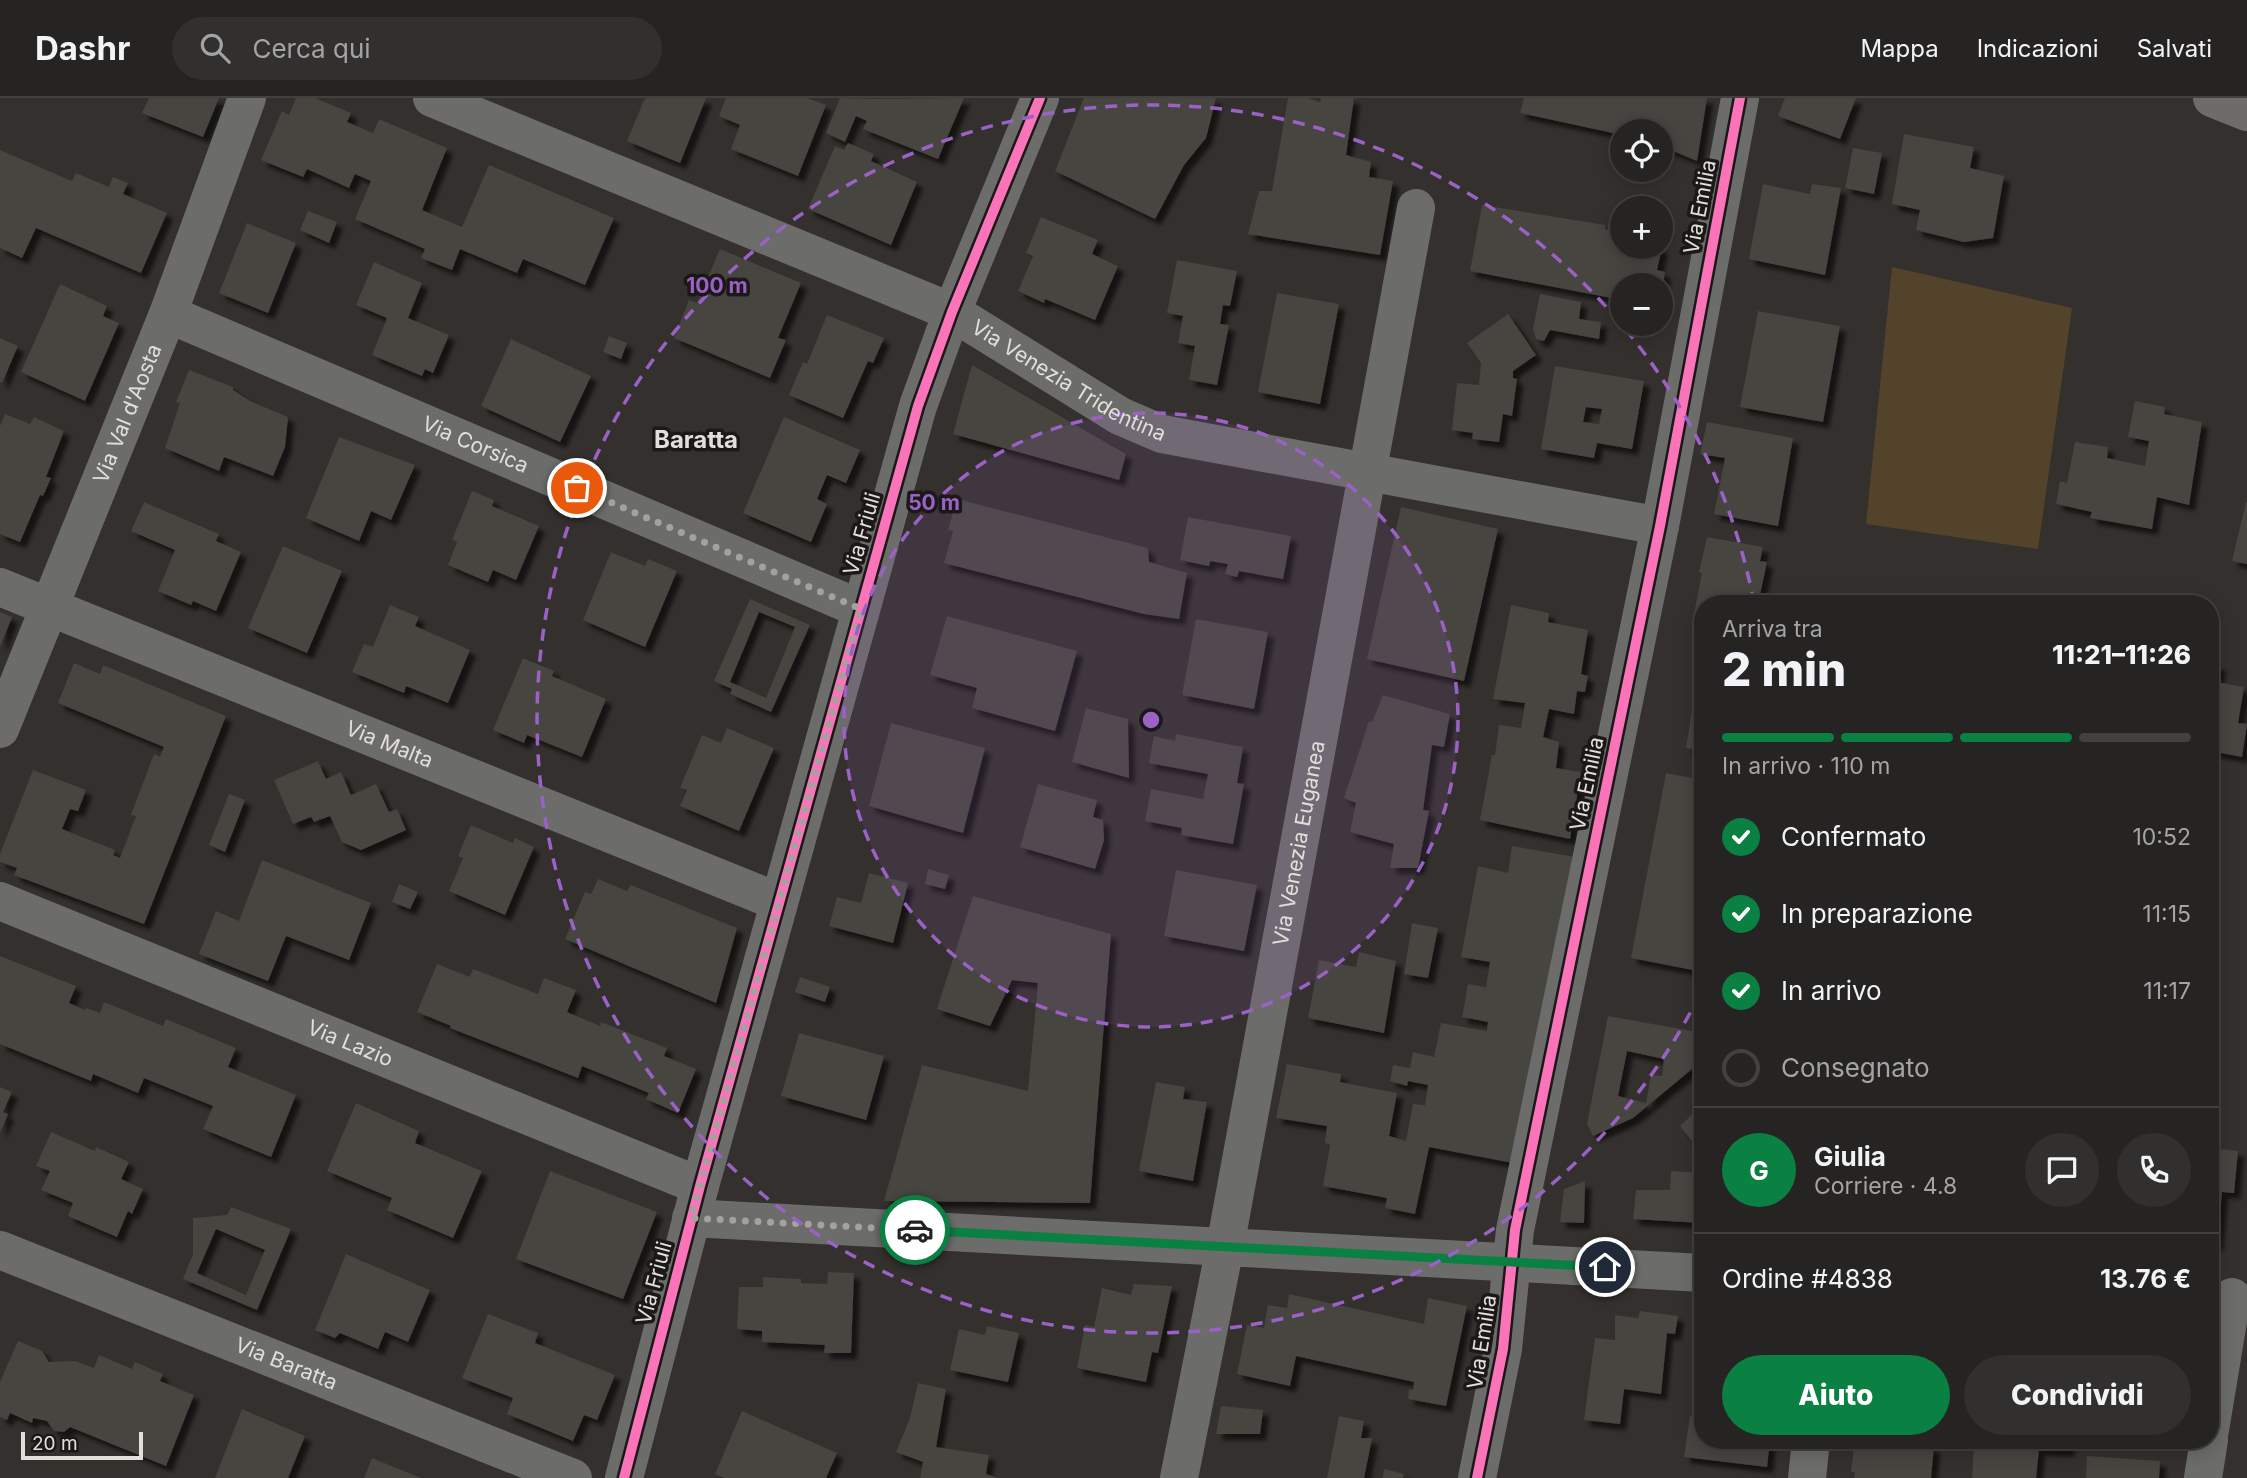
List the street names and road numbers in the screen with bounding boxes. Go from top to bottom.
street label: Via Emilia [1678,158,1721,256]
street label: Via Venezia Tridentina [967,314,1170,446]
street label: Via Val d'Aosta [88,340,166,487]
street label: Via Corsica [418,411,533,478]
street label: Via Friuli [838,490,885,578]
street label: Via Malta [342,715,437,773]
street label: Via Emilia [1564,735,1609,833]
street label: Via Venezia Euganea [1268,739,1330,948]
street label: Via Lazio [304,1014,397,1072]
street label: Via Friuli [630,1239,677,1327]
street label: Via Emilia [1462,1293,1501,1391]
street label: Via Baratta [232,1332,341,1395]

